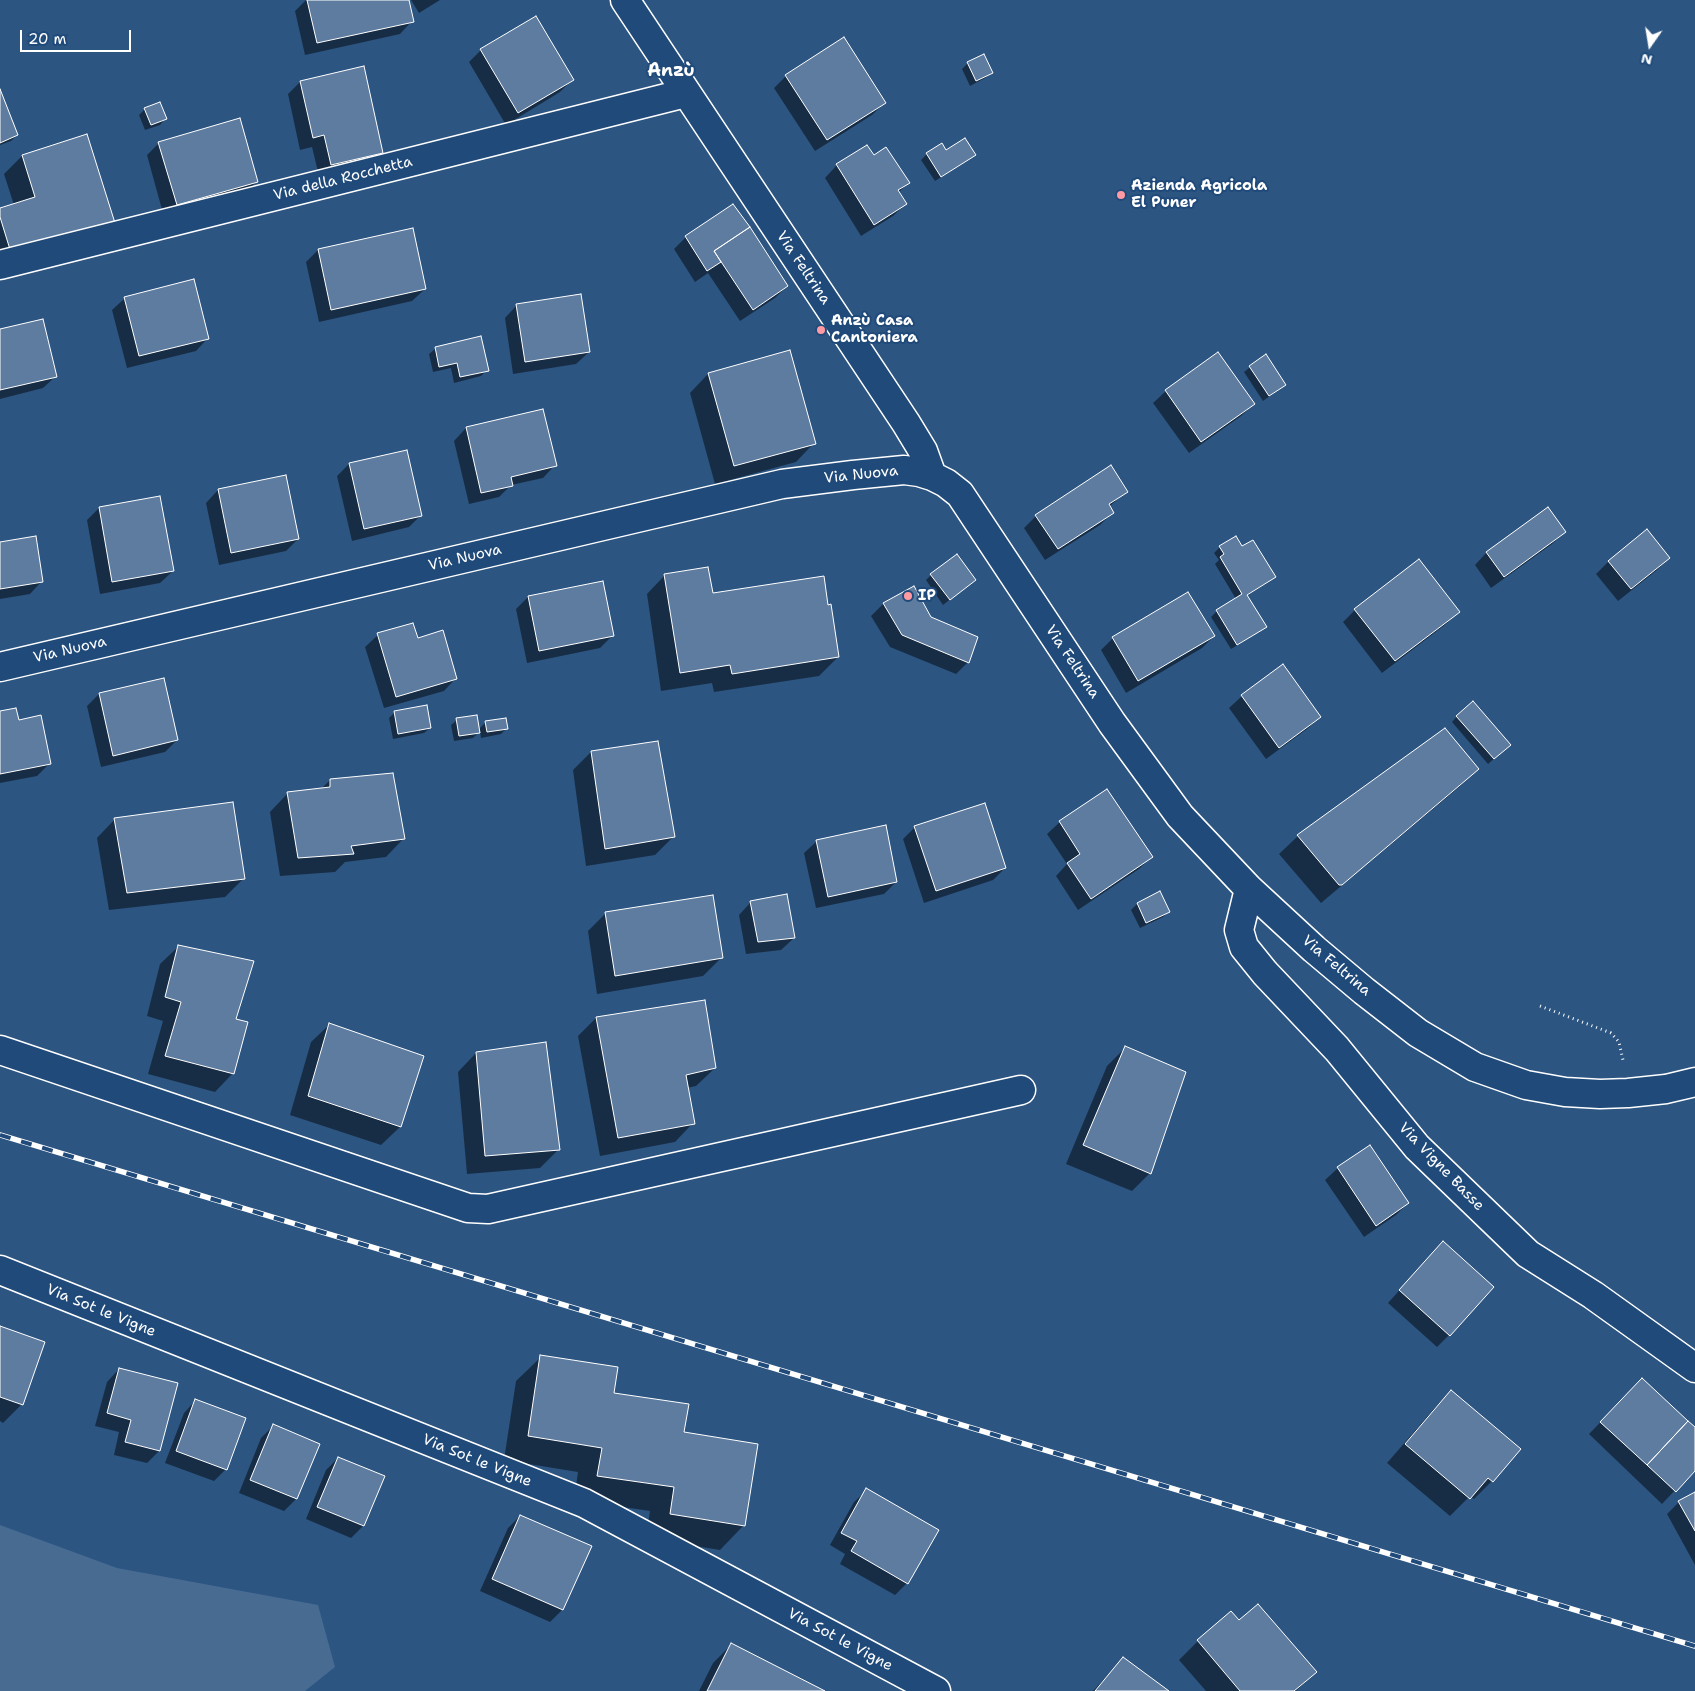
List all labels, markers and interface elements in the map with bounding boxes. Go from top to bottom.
scale bar [22,20,134,52]
north arrow [1625,20,1675,70]
text: 20 m [28,29,67,49]
text: N [1639,50,1654,70]
district label: Anzù [647,60,695,82]
street label: Via della Rocchetta [272,153,414,205]
place label: Azienda Agricola El Puner [1131,177,1267,212]
marker: Azienda Agricola El Puner [1115,189,1127,201]
street label: Via Feltrina [772,228,834,308]
place label: Anzù Casa Cantoniera [831,312,918,347]
marker: Anzù Casa Cantoniera [815,324,827,336]
street label: Via Nuova [823,462,899,488]
street label: Via Nuova [427,541,503,575]
place label: IP [918,587,936,605]
marker: IP [902,590,914,602]
street label: Via Feltrina [1041,622,1103,702]
street label: Via Nuova [32,633,108,667]
street label: Via Feltrina [1298,932,1374,1000]
street label: Via Vigne Basse [1394,1119,1488,1215]
street label: Via Sot le Vigne [44,1281,158,1341]
street label: Via Sot le Vigne [420,1431,534,1491]
street label: Via Sot le Vigne [784,1605,896,1675]

